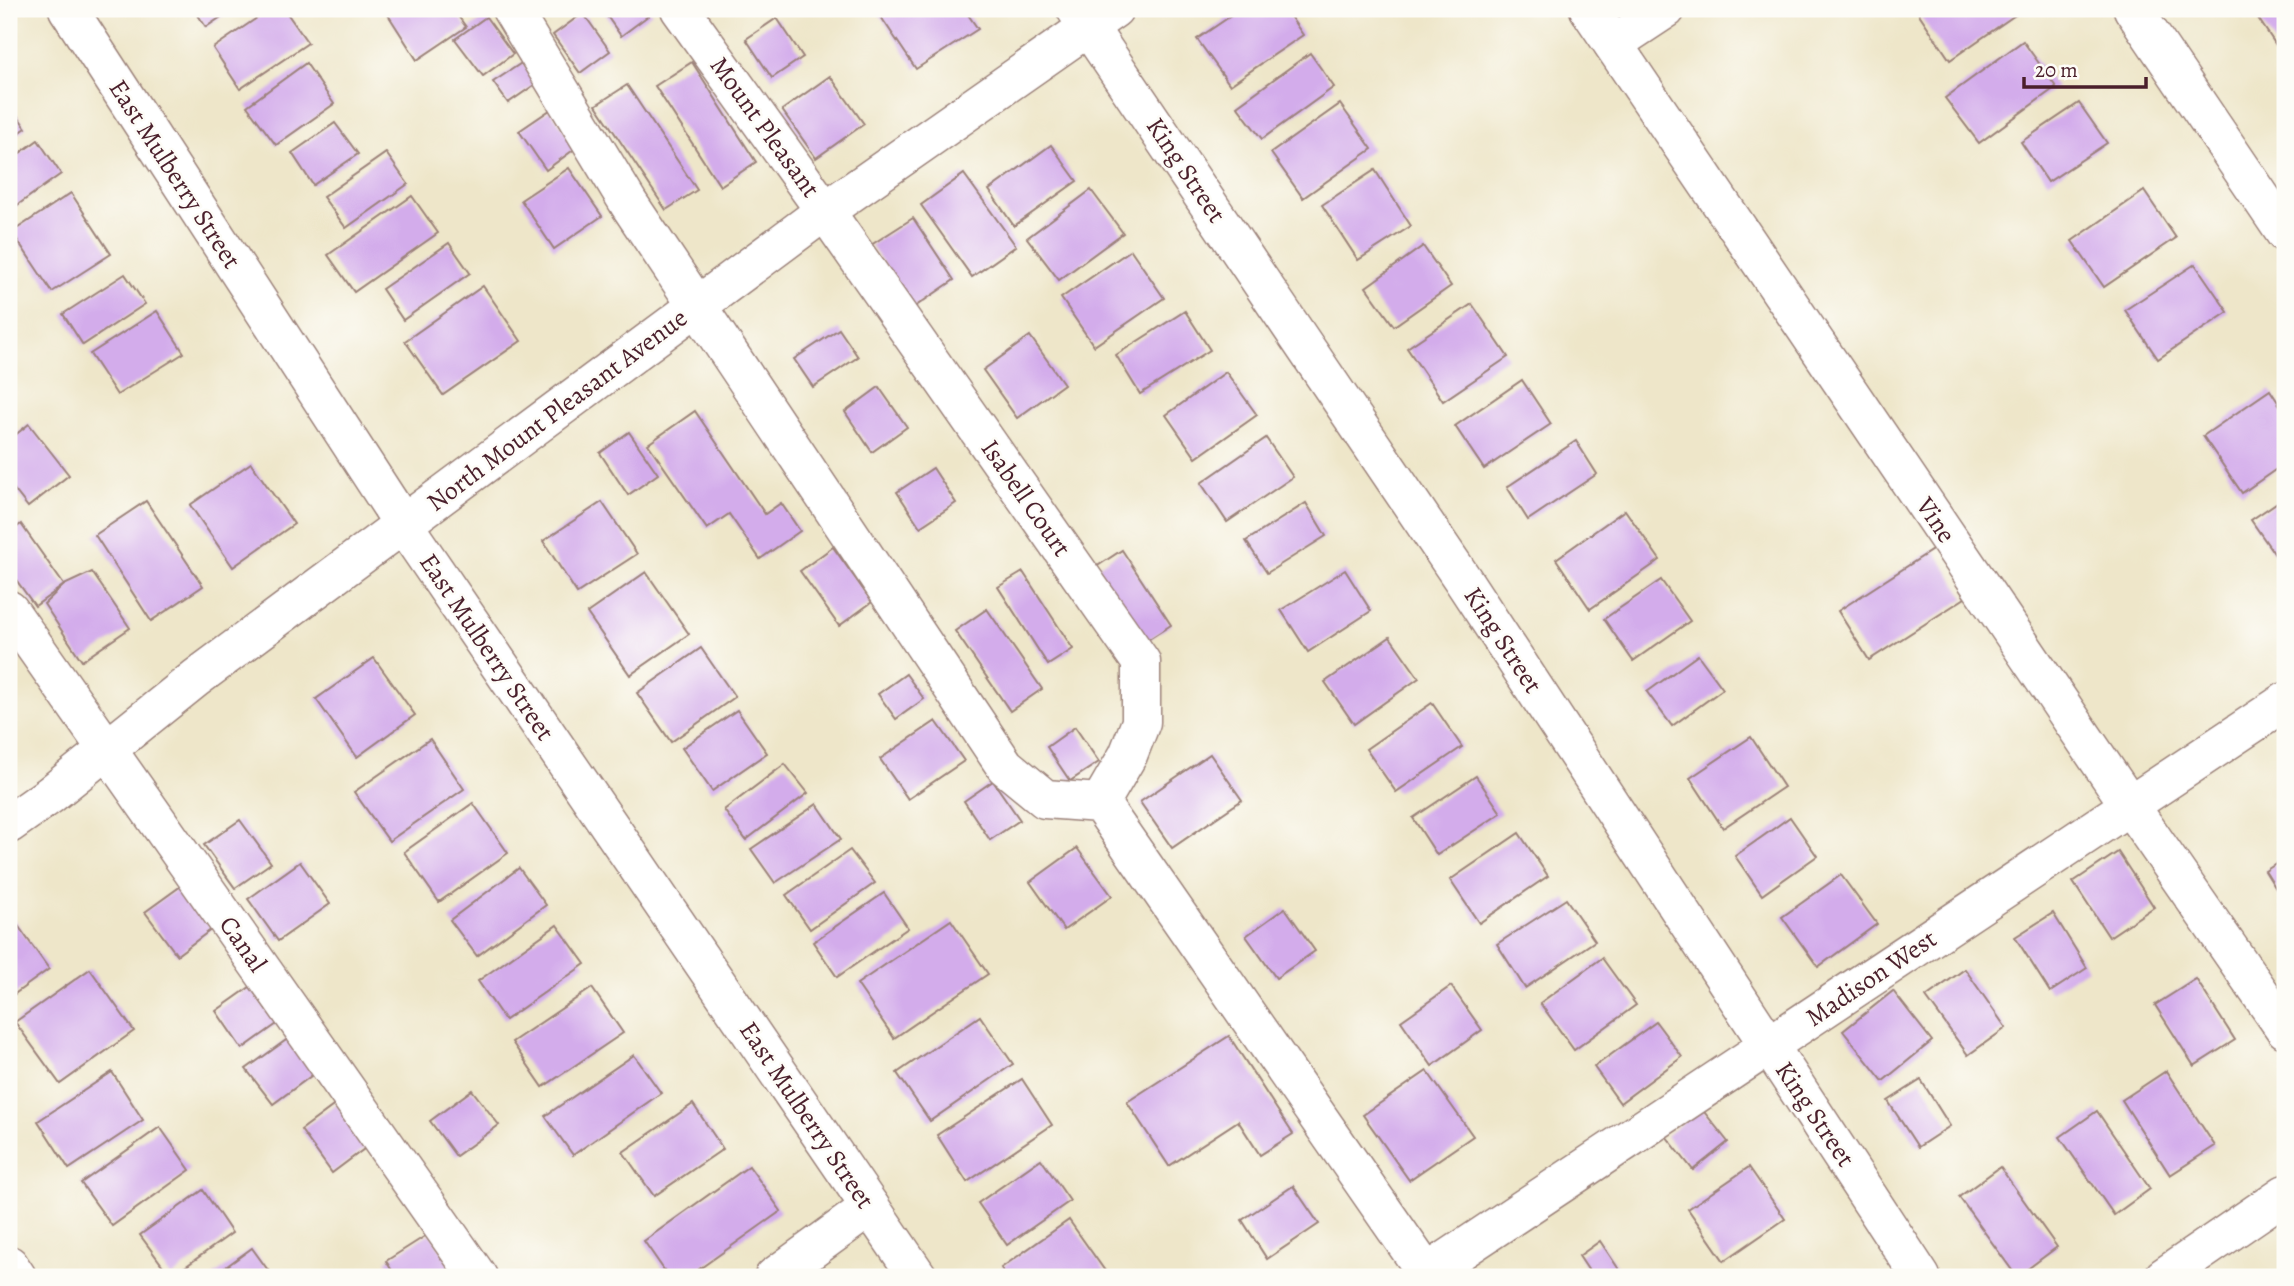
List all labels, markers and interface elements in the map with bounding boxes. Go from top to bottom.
scale bar [2024,46,2147,90]
street label: Mount Pleasant [702,49,828,205]
text: 20 m [2035,56,2078,84]
street label: East Mulberry Street [101,73,250,276]
street label: King Street [1138,110,1234,230]
street label: North Mount Pleasant Avenue [420,300,694,520]
street label: Isabell Court [973,432,1079,564]
street label: Vine [1907,489,1964,550]
street label: East Mulberry Street [411,546,563,748]
street label: King Street [1456,580,1551,700]
street label: Canal [211,909,275,979]
street label: Madison West [1799,921,1944,1035]
street label: East Mulberry Street [731,1014,883,1216]
street label: King Street [1767,1054,1863,1174]

